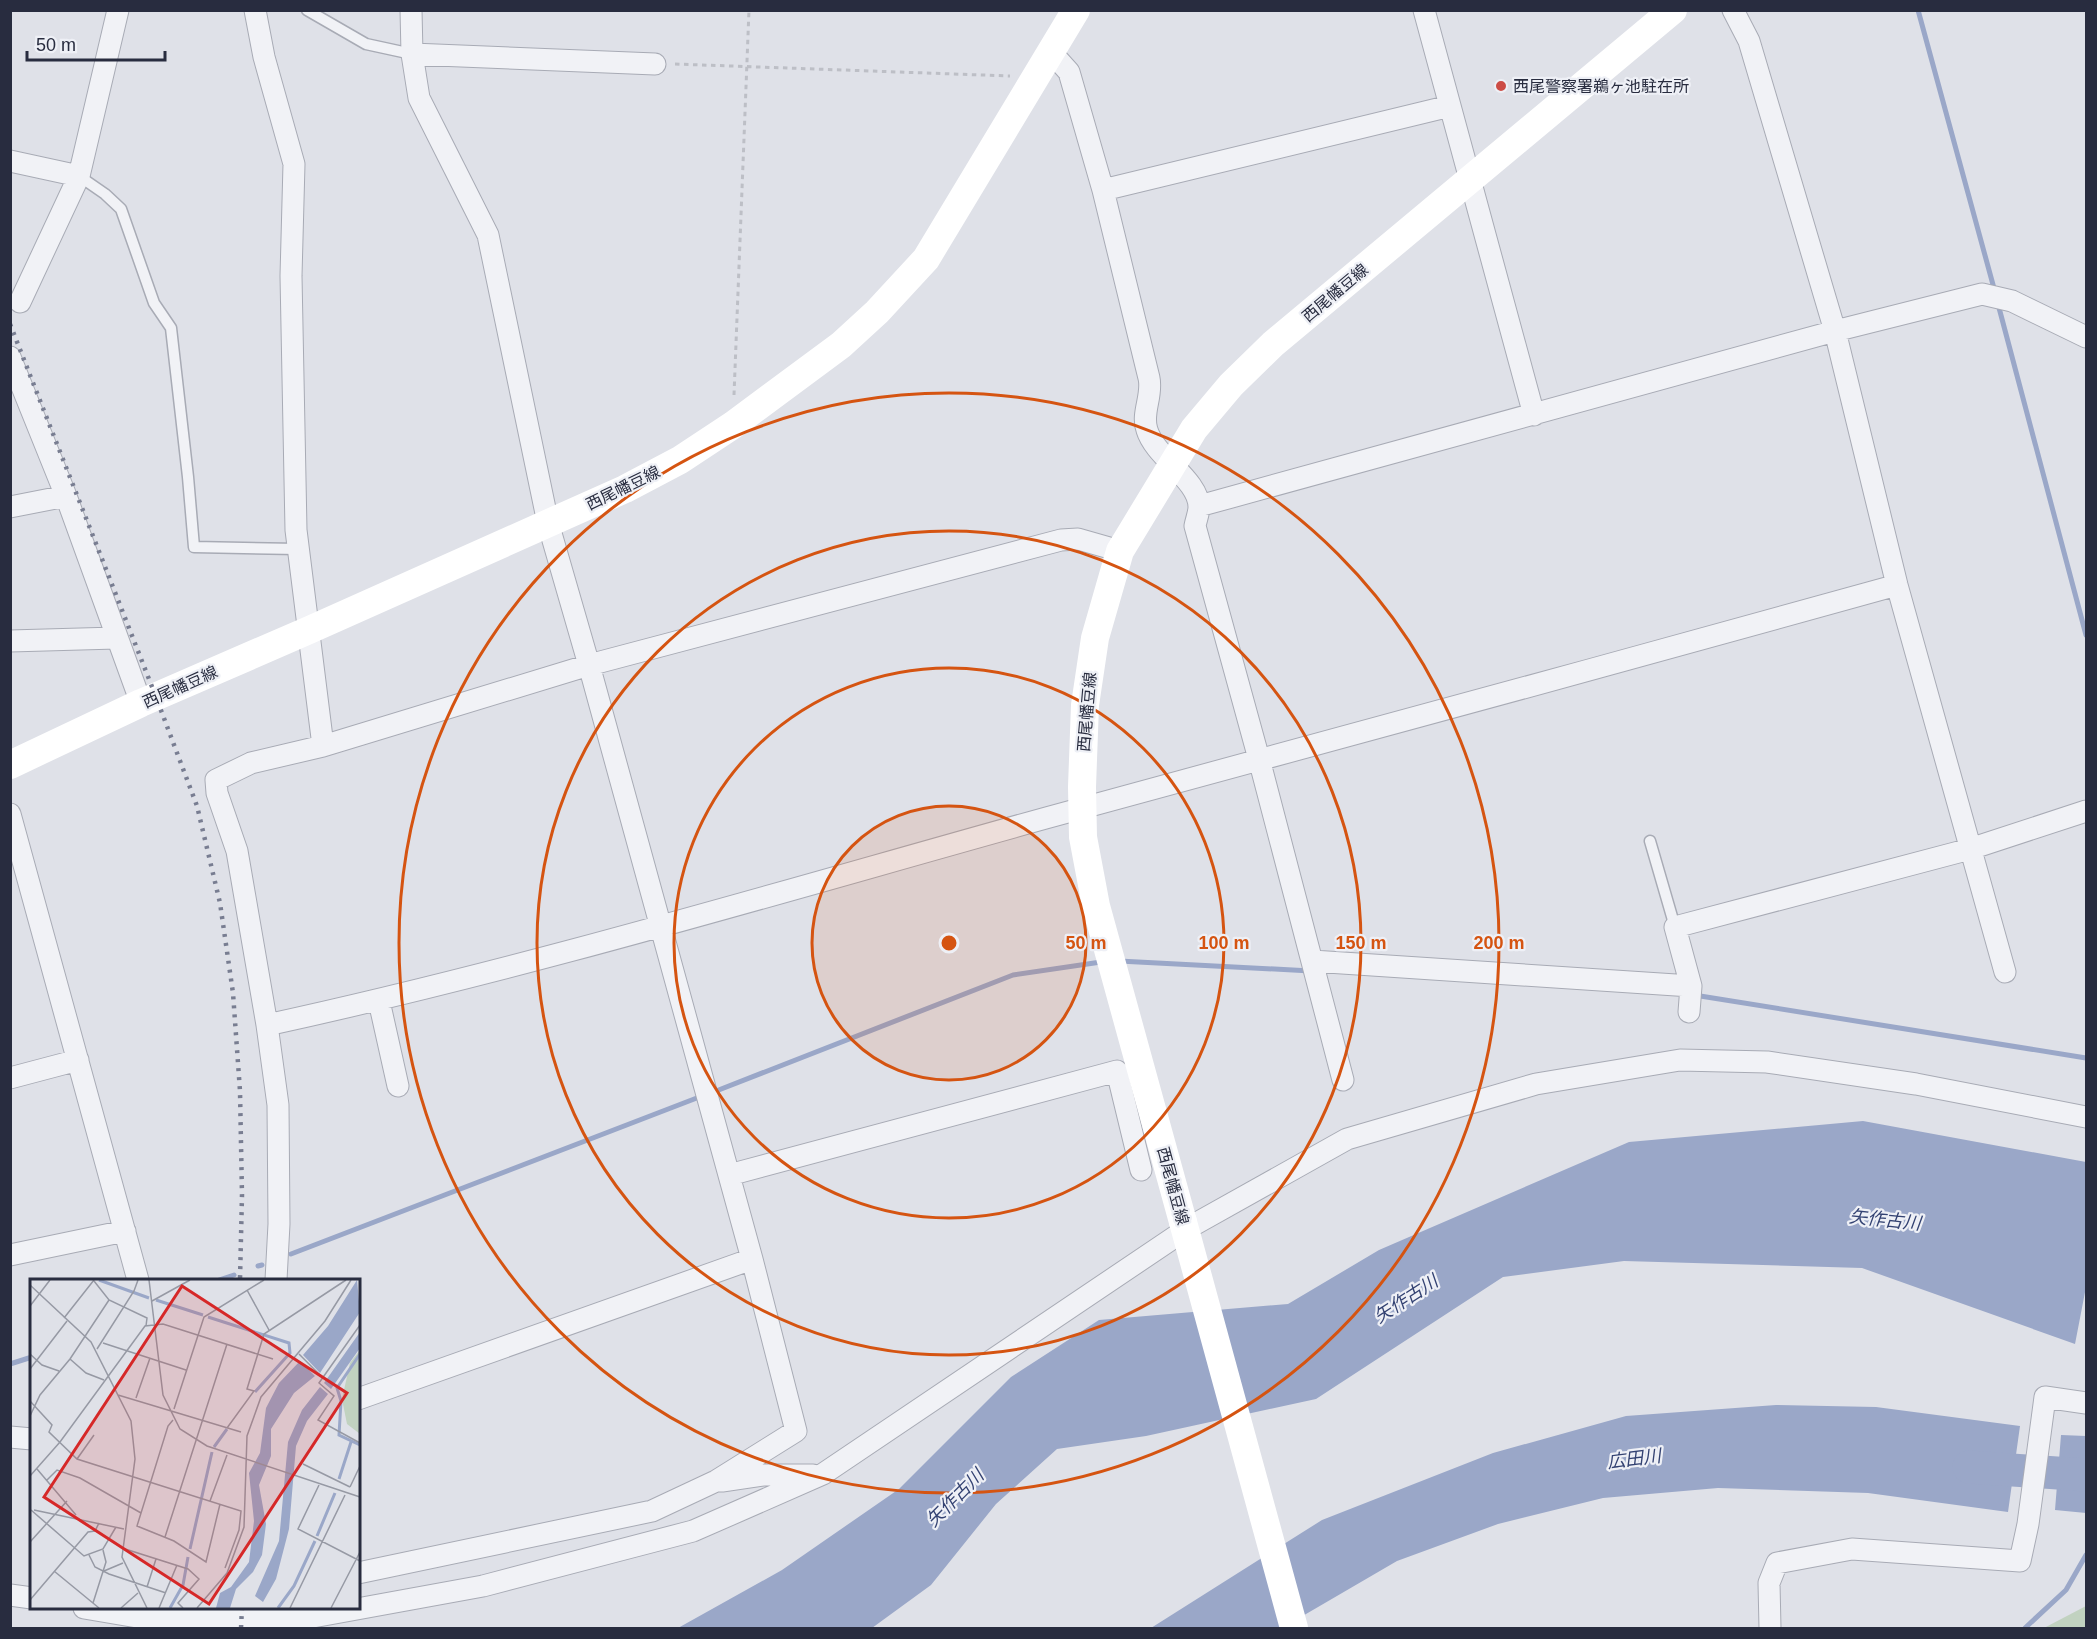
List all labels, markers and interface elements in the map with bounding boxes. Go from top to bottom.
scale bar [27,24,165,62]
text: 50 m [36,35,76,55]
place label: 西尾警察署鵜ヶ池駐在所 [1513,78,1689,95]
marker: 西尾警察署鵜ヶ池駐在所 [1494,79,1508,93]
street label: 西尾幡豆線 [1299,261,1371,325]
street label: 西尾幡豆線 [583,463,663,513]
street label: 西尾幡豆線 [140,663,220,711]
street label: 西尾幡豆線 [1075,671,1099,753]
centre of rings [939,933,959,953]
text: 50 m [1065,933,1107,953]
text: 100 m [1198,933,1250,953]
text: 150 m [1335,933,1387,953]
text: 200 m [1473,933,1525,953]
street label: 西尾幡豆線 [1154,1145,1192,1227]
water label: 矢作古川 [1848,1206,1924,1234]
water label: 矢作古川 [1370,1270,1443,1327]
inset map [30,1279,360,1609]
water label: 広田川 [1606,1446,1664,1472]
water label: 矢作古川 [922,1464,989,1531]

